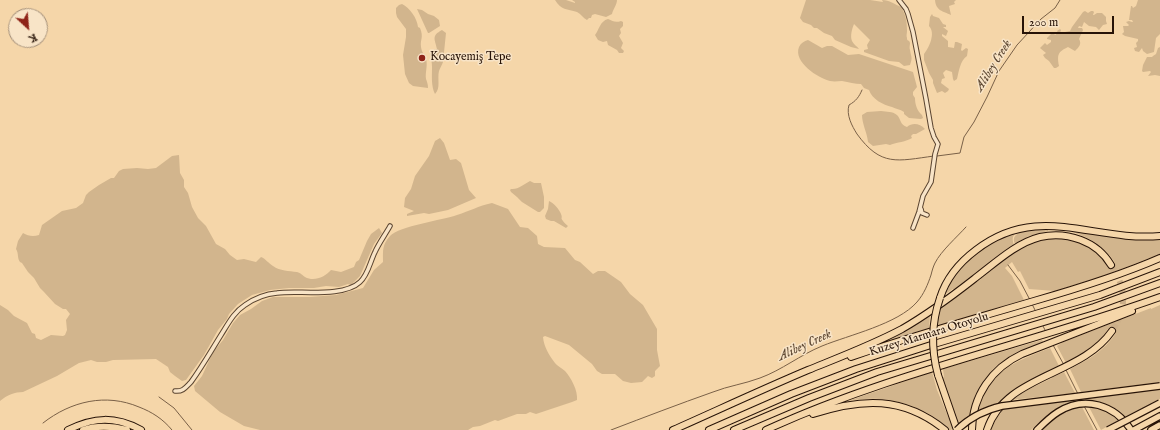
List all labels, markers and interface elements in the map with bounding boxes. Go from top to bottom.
north arrow [8,8,48,48]
scale bar [1024,8,1116,34]
text: 200 m [1029,15,1058,30]
text: K [26,30,39,46]
water label: Alibey Creek [972,38,1016,94]
place label: Kocayemiş Tepe [430,51,511,65]
marker: Kocayemiş Tepe [417,53,427,63]
street label: Kuzey Marmara Otoyolu [868,310,990,360]
water label: Alibey Creek [776,327,834,365]

